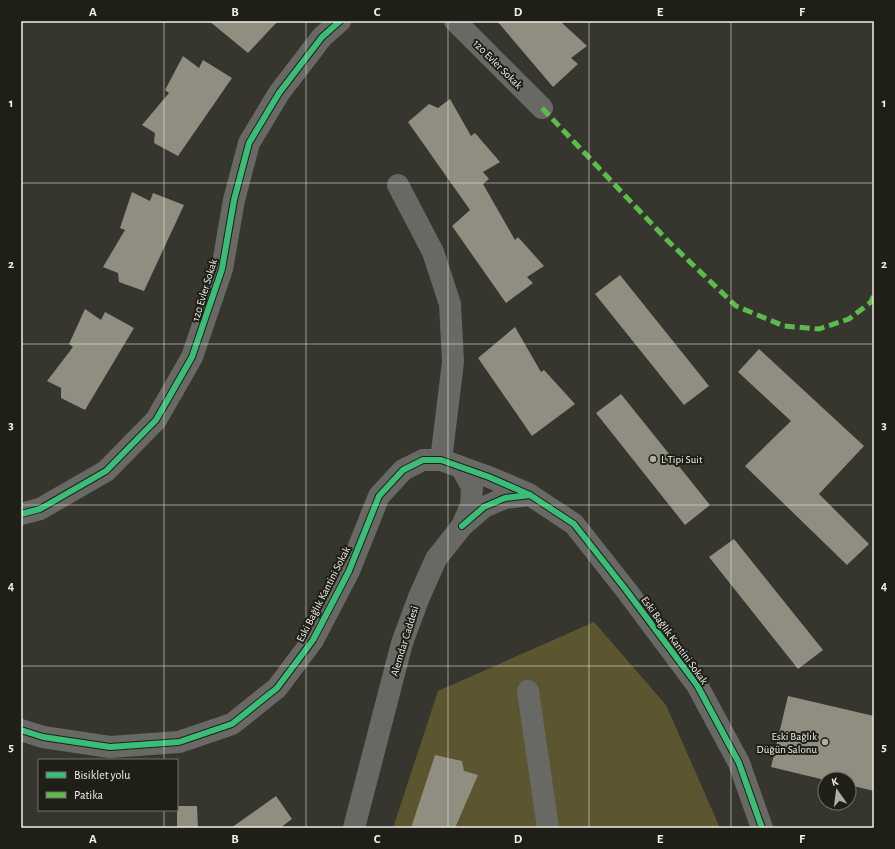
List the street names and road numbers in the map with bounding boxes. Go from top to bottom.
street label: 120 Evler Sokak [471,38,524,91]
street label: 120 Evler Sokak [190,258,219,323]
street label: Eski Bağlık Kantini Sokak [295,545,352,644]
street label: Eski Bağlık Kantini Sokak [639,594,710,686]
street label: Alemdar Caddesi [389,605,420,678]

